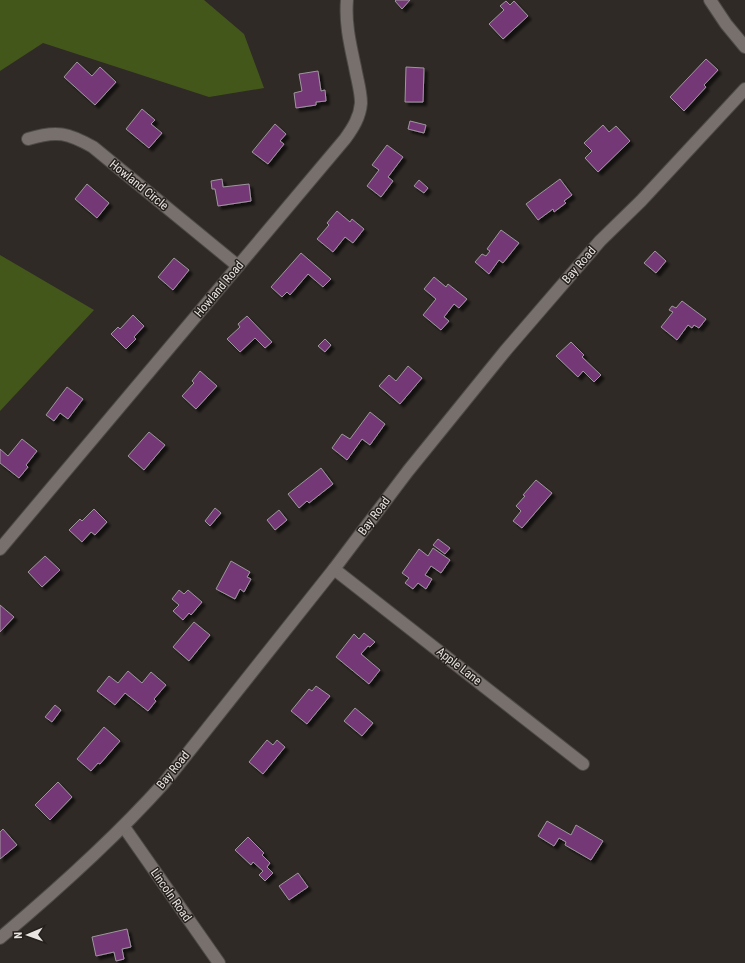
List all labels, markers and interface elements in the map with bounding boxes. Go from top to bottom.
street label: Howland Circle [107,157,171,213]
street label: Bay Road [559,244,599,286]
street label: Howland Road [192,258,246,320]
street label: Bay Road [355,494,393,538]
street label: Apple Lane [434,644,484,688]
street label: Bay Road [154,748,192,792]
street label: Lincoln Road [148,866,194,924]
north arrow [8,915,48,955]
text: N [12,931,25,939]

